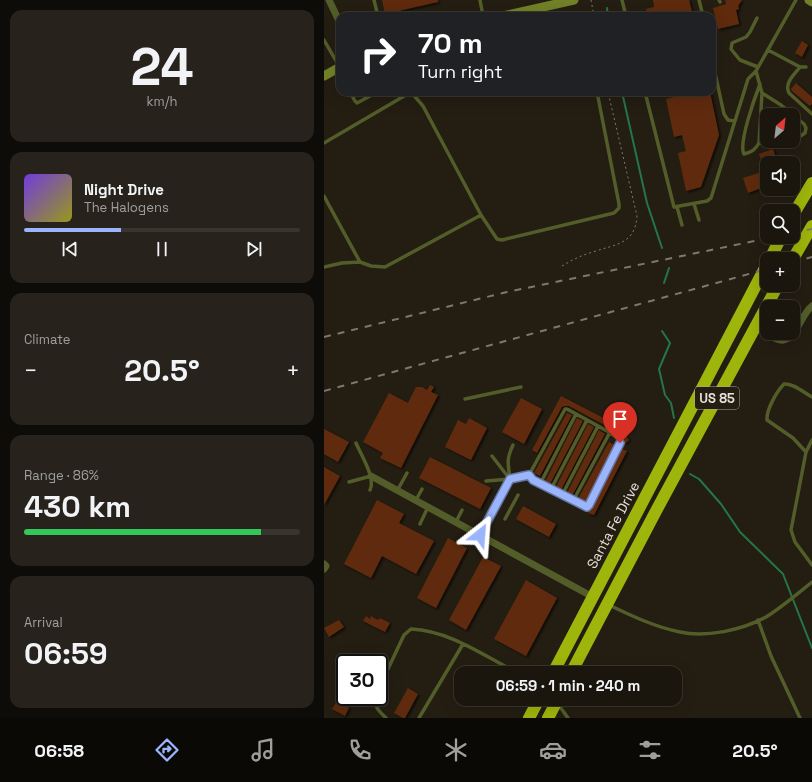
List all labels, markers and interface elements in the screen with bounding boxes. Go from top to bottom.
text: 70 m [418,25,483,61]
icon: right [352,28,404,80]
text: 24 [130,34,194,100]
text: Turn right [418,60,502,83]
text: km/h [147,93,177,110]
north arrow [760,108,800,148]
map controls [760,108,800,340]
button: sound [760,156,800,196]
text: Night Drive [84,180,164,199]
text: The Halogens [84,199,169,216]
button: search [760,204,800,244]
icon: previous [59,238,81,260]
icon: pause [151,238,173,260]
icon: next [243,238,265,260]
button: + [760,252,800,292]
button: − [760,300,800,340]
text: Climate [24,331,70,348]
text: 20.5° [124,351,200,390]
text: − [24,356,38,384]
text: + [286,356,300,384]
road number: US 85 [695,387,739,409]
pin [603,402,637,443]
icon: arrive [609,408,631,430]
text: Range · 86% [24,467,99,484]
street label: Santa Fe Drive [583,478,643,572]
text: 430 km [24,487,131,526]
position arrow [459,514,501,556]
text: Arrival [24,614,63,631]
text: 06:59 [24,634,107,673]
speed limit sign: 30 [336,654,388,706]
text: 06:59 · 1 min · 240 m [496,676,640,695]
icon: directions [153,736,181,764]
icon: music [249,736,277,764]
icon: phone [346,736,374,764]
icon: climate [442,736,470,764]
icon: car [539,736,567,764]
icon: filters [636,736,664,764]
text: 06:58 [34,739,84,762]
text: 20.5° [732,739,778,762]

